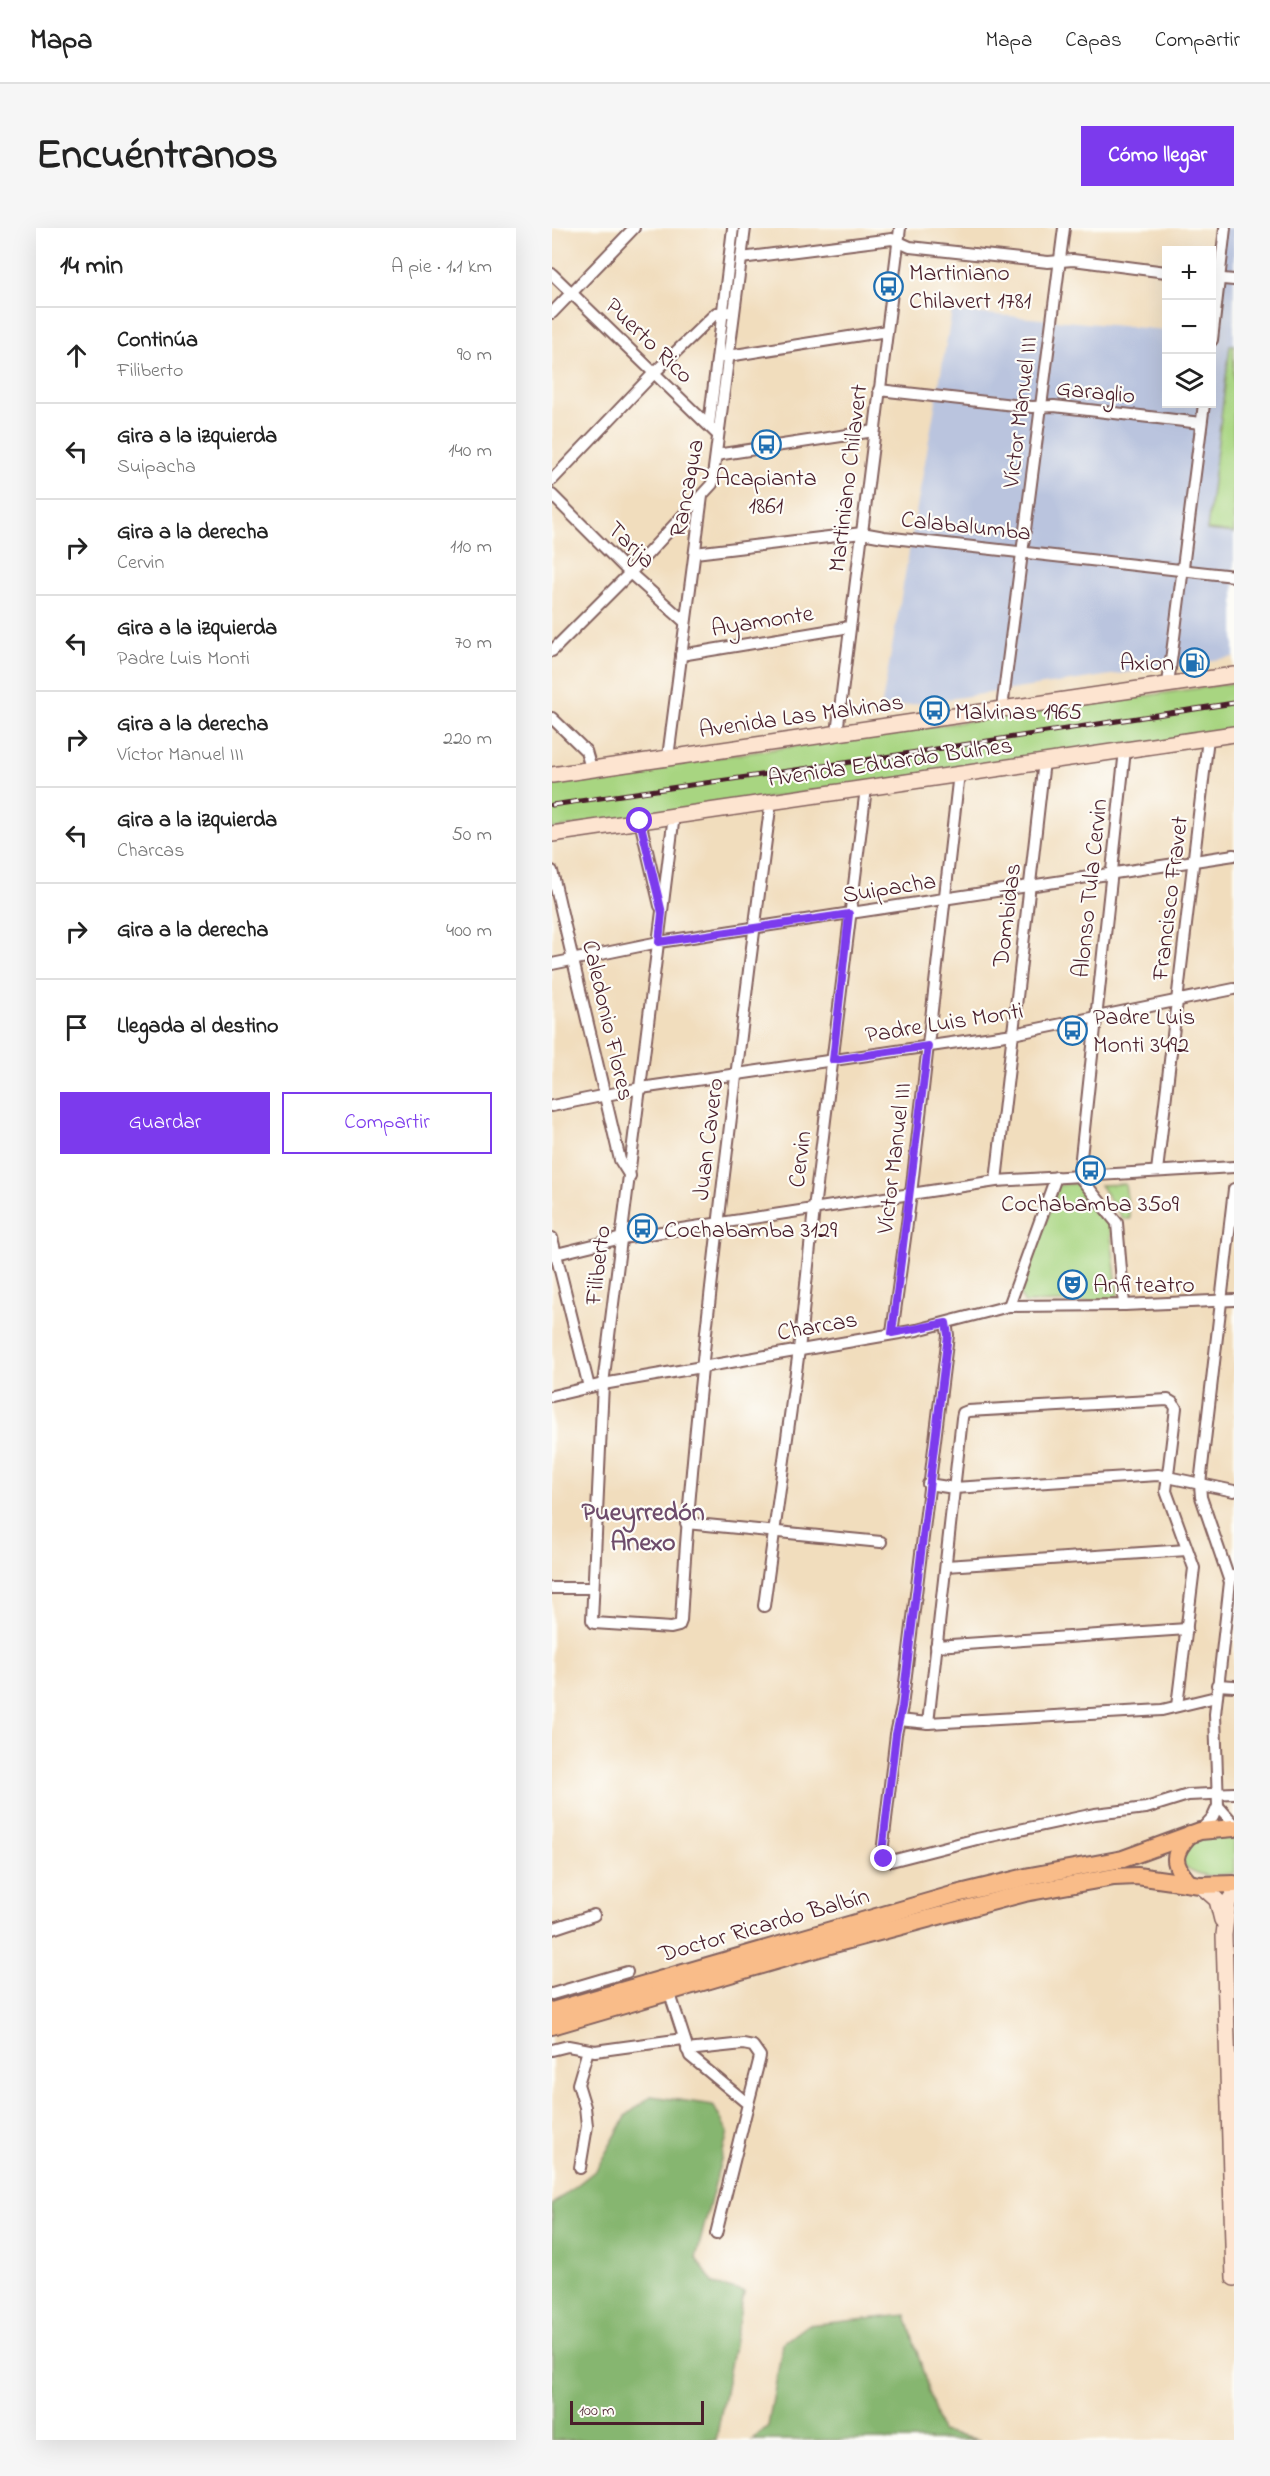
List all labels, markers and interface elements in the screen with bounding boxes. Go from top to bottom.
text: Mapa [30,21,92,62]
text: Mapa [985,26,1032,56]
text: Capas [1065,26,1122,56]
text: Compartir [1155,26,1240,56]
text: Encuéntranos [36,126,278,187]
button: Cómo llegar [1081,126,1234,186]
map controls [1162,246,1216,408]
button: + [1162,246,1216,300]
text: 14 min [60,248,123,286]
text: A pie · 1.1 km [391,253,492,282]
place label: Martiniano Chilavert 1781 [909,257,1032,320]
bus stop icon: Martiniano Chilavert 1781 [872,270,904,302]
street label: Puerto Rico [596,290,701,393]
button: − [1162,300,1216,354]
text: Continúa [117,325,198,357]
street label: Víctor Manuel III [995,335,1048,491]
icon: ahead [60,339,93,372]
text: 90 m [457,341,492,370]
button: layers [1162,354,1216,408]
text: Filiberto [117,357,183,386]
street label: Garaglio [1055,372,1137,415]
street label: Martiniano Chilavert [821,382,878,574]
text: Gira a la izquierda [117,421,277,453]
bus stop icon: Acapianta 1861 [750,428,782,460]
icon: left [60,435,93,468]
street label: Rancagua [662,436,715,540]
text: 140 m [448,437,492,466]
text: Suipacha [117,453,196,482]
place label: Acapianta 1861 [715,462,817,525]
street label: Calabalumba [899,503,1033,552]
street label: Tarija [598,514,663,578]
text: Gira a la derecha [117,517,268,549]
icon: right [60,531,93,564]
text: 110 m [450,533,492,562]
text: Cervin [117,549,164,578]
street label: Ayamonte [709,597,816,649]
text: Gira a la izquierda [117,613,277,645]
icon: left [60,627,93,660]
text: 70 m [455,629,492,658]
text: Padre Luis Monti [117,645,250,674]
fuel station icon: Axion [1179,646,1211,678]
place label: Axion [1120,647,1174,682]
street label: Avenida Las Malvinas [697,686,906,749]
bus stop icon: Malvinas 1965 [918,695,950,727]
place label: Malvinas 1965 [955,696,1083,731]
text: Gira a la derecha [117,709,268,741]
icon: right [60,723,93,756]
text: 220 m [443,725,492,754]
street label: Avenida Eduardo Bulnes [766,729,1015,798]
text: Víctor Manuel III [117,741,244,770]
street label: Alonso Tula Cervin [1065,797,1118,979]
text: Gira a la izquierda [117,805,277,837]
route start [626,807,652,833]
street label: Francisco Fravet [1144,814,1199,983]
icon: left [60,819,93,852]
text: 50 m [451,821,492,850]
text: Charcas [117,837,184,866]
street label: Dombidas [985,861,1032,970]
street label: Suipacha [840,865,939,914]
icon: right [60,915,93,948]
text: Gira a la derecha [117,915,268,947]
text: 400 m [446,917,492,946]
street label: Caledonio Flores [571,937,642,1104]
street label: Padre Luis Monti [863,995,1026,1054]
place label: Padre Luis Monti 3492 [1093,1001,1195,1064]
icon: arrive [60,1011,93,1044]
text: Llegada al destino [117,1011,278,1043]
bus stop icon: Padre Luis Monti 3492 [1056,1014,1088,1046]
street label: Juan Cavero [685,1076,734,1202]
street label: Víctor Manuel III [869,1081,922,1237]
button: Guardar [60,1092,270,1154]
button: Compartir [282,1092,492,1154]
street label: Cervin [781,1129,822,1190]
bus stop icon: Cochabamba 3509 [1074,1154,1106,1186]
place label: Cochabamba 3509 [1001,1188,1180,1223]
bus stop icon: Cochabamba 3129 [627,1213,659,1245]
place label: Cochabamba 3129 [664,1214,838,1249]
street label: Filiberto [577,1224,622,1308]
theatre icon: Anfiteatro [1056,1268,1088,1300]
place label: Anfiteatro [1093,1269,1195,1304]
street label: Charcas [775,1303,860,1352]
district label: Pueyrredón Anexo [581,1495,705,1563]
route end [870,1845,896,1871]
street label: Doctor Ricardo Balbín [654,1880,874,1973]
scale bar [570,2398,704,2426]
text: 100 m [579,2399,614,2423]

